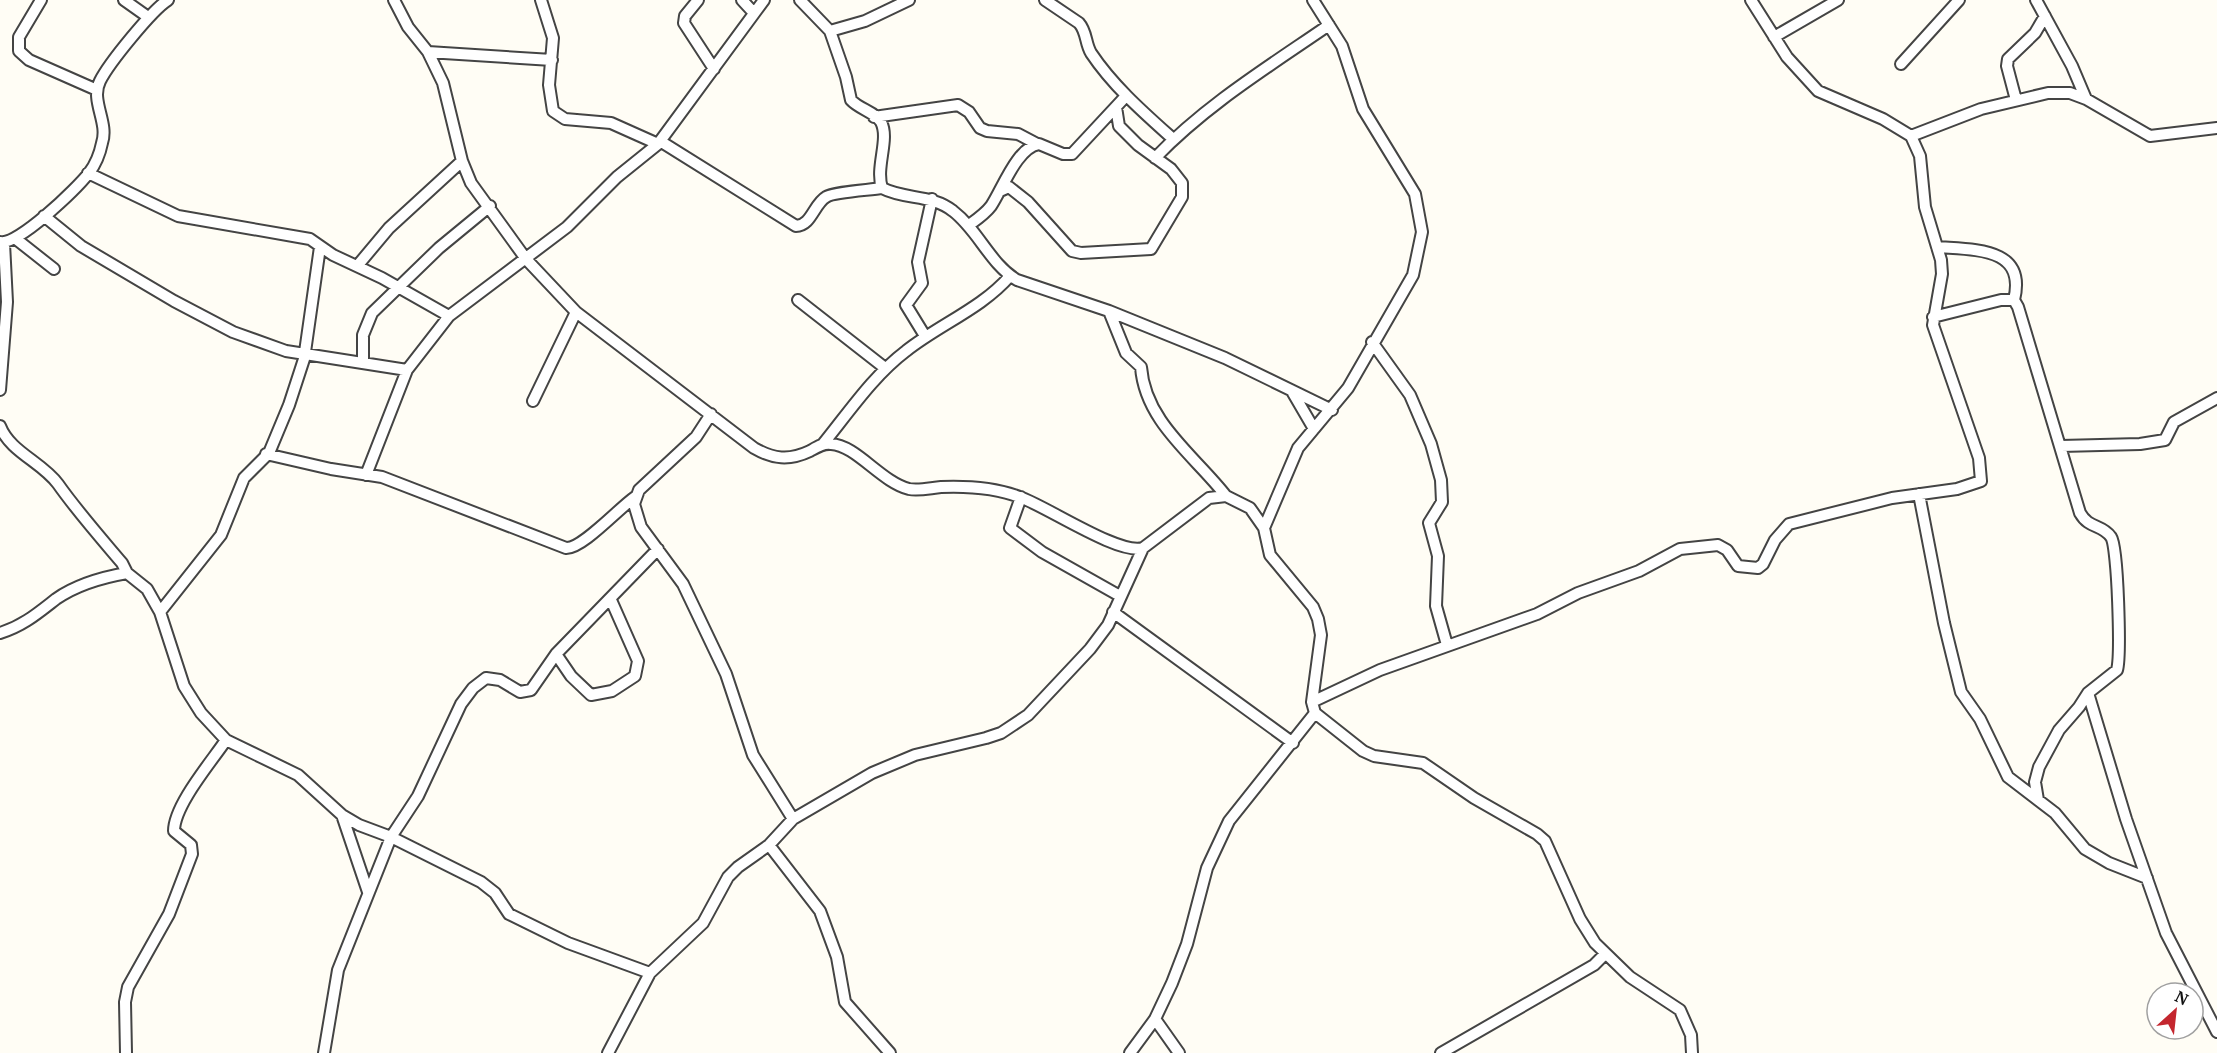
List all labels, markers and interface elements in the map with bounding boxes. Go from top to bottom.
north arrow [2145,981,2205,1041]
text: N [2171,985,2192,1010]

